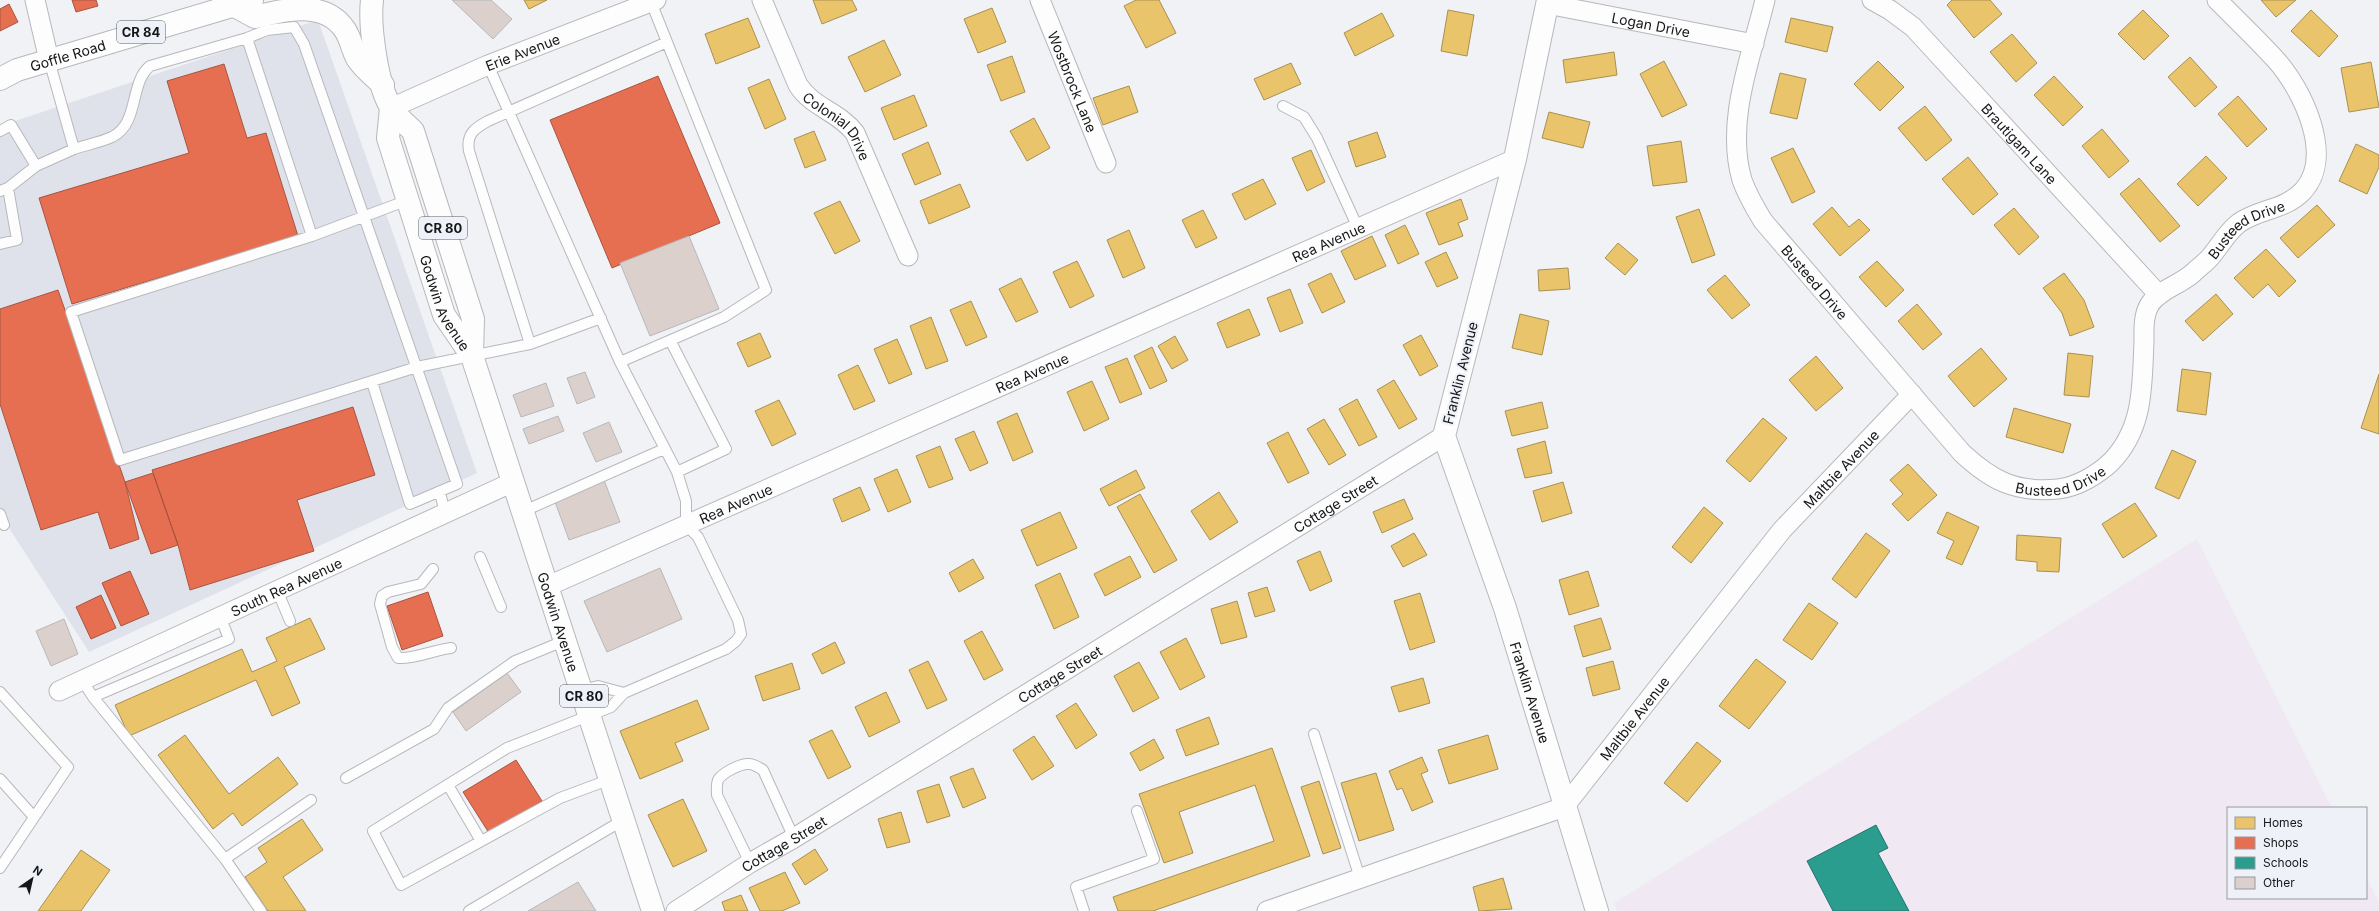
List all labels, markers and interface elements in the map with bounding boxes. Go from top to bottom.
street label: Logan Drive [1610,8,1692,40]
road number: CR 84 [117,21,165,43]
street label: Wostbrock Lane [1045,29,1101,135]
street label: Erie Avenue [483,30,562,74]
street label: Goffle Road [28,36,107,74]
street label: Colonial Drive [800,88,874,163]
street label: Brautigam Lane [1978,99,2061,187]
street label: Busteed Drive [2204,196,2287,262]
road number: CR 80 [419,217,467,239]
street label: Rea Avenue [1289,218,1367,265]
street label: Busteed Drive [1778,241,1852,323]
street label: Godwin Avenue [417,253,474,354]
street label: Franklin Avenue [1439,320,1481,426]
street label: Rea Avenue [993,349,1071,396]
street label: Maltbie Avenue [1799,426,1882,511]
street label: Busteed Drive [2014,462,2108,498]
street label: Cottage Street [1290,471,1381,536]
street label: Rea Avenue [696,480,775,527]
street label: South Rea Avenue [228,554,344,619]
street label: Godwin Avenue [535,570,583,674]
street label: Franklin Avenue [1507,640,1554,745]
street label: Cottage Street [1014,641,1105,706]
street label: Maltbie Avenue [1596,673,1672,763]
road number: CR 80 [560,685,608,707]
legend [2227,807,2367,899]
street label: Cottage Street [738,812,829,875]
text: Homes [2263,815,2303,830]
text: Shops [2263,835,2299,850]
text: Schools [2263,855,2308,870]
north arrow [12,859,52,899]
text: N [30,863,45,879]
text: Other [2263,875,2295,890]

